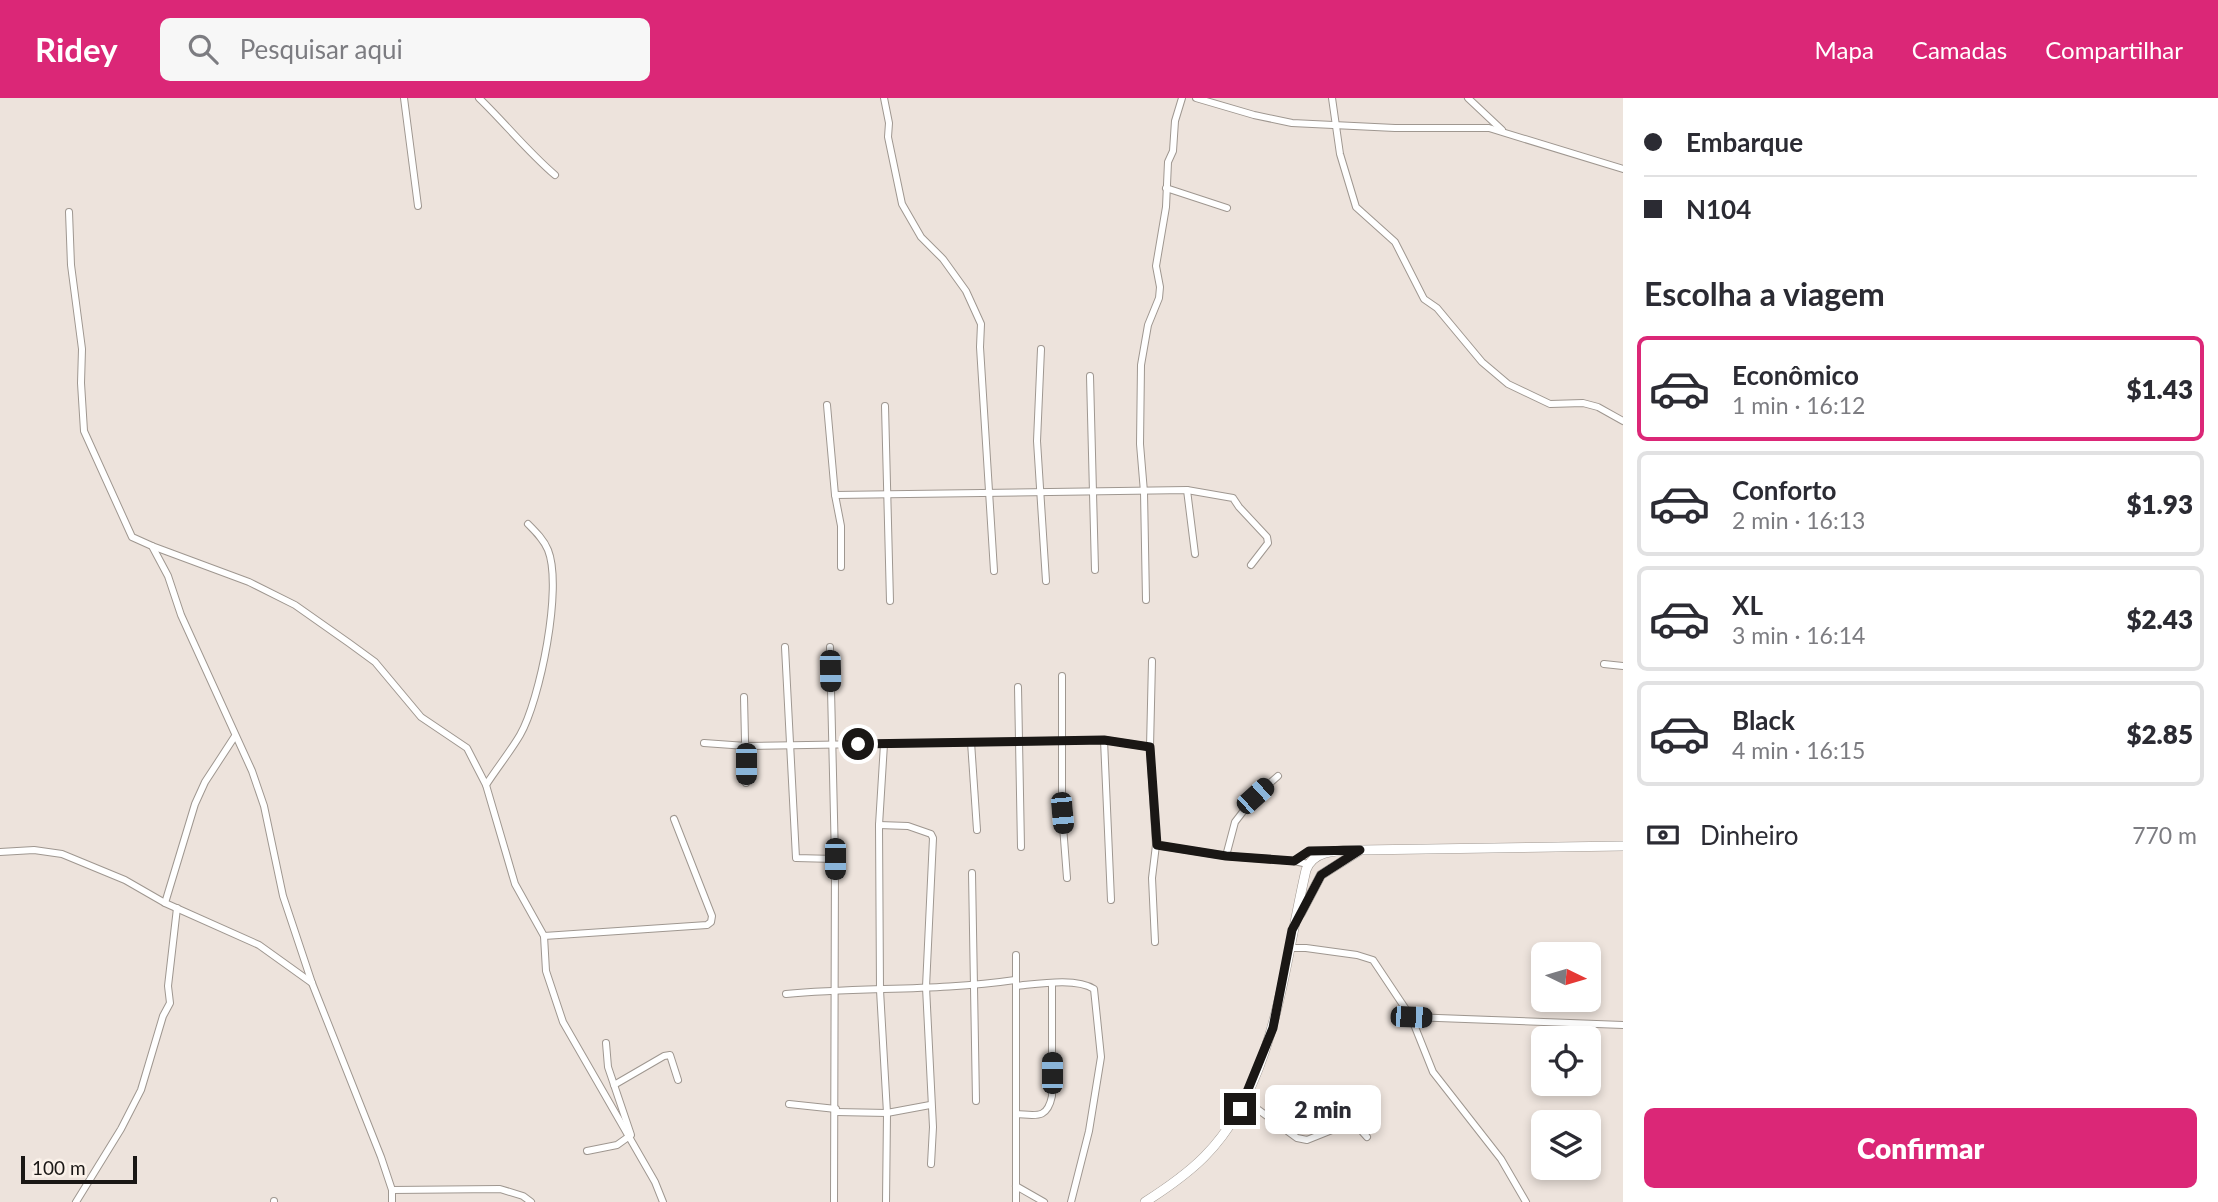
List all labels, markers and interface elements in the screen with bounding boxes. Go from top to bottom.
search box [160,18,650,81]
text: Ridey [35,29,118,69]
icon: search [184,30,222,68]
text: Pesquisar aqui [240,33,403,65]
text: Mapa [1815,35,1874,64]
text: Camadas [1912,35,2007,64]
text: Compartilhar [2045,35,2183,64]
text: Embarque [1686,126,1803,158]
text: N104 [1686,193,1751,225]
text: Escolha a viagem [1644,274,1885,313]
icon: car [1648,357,1711,420]
text: Econômico [1732,359,1859,391]
text: $1.43 [2126,373,2193,405]
text: 1 min · 16:12 [1732,391,1865,419]
icon: car [1648,472,1711,535]
text: Conforto [1732,474,1836,506]
text: $1.93 [2126,488,2193,520]
text: 2 min · 16:13 [1732,506,1865,534]
icon: car [1648,587,1711,650]
text: XL [1732,589,1763,621]
text: $2.43 [2126,603,2193,635]
text: 3 min · 16:14 [1732,621,1865,649]
car [820,650,841,692]
icon: car [1648,702,1711,765]
text: Black [1732,704,1795,736]
text: $2.85 [2126,718,2193,750]
route start [842,728,874,760]
text: 4 min · 16:15 [1732,736,1865,764]
car [736,743,757,785]
car [1233,774,1278,818]
car [1050,791,1075,835]
icon: cash [1644,816,1682,854]
text: Dinheiro [1700,819,1798,851]
text: 770 m [2132,821,2197,849]
car [825,838,846,880]
north arrow [1531,942,1601,1012]
map controls [1531,942,1601,1180]
car [1390,1006,1433,1028]
button: locate [1531,1026,1601,1096]
car [1042,1052,1063,1094]
callout: 2 min [1264,1084,1380,1134]
route end [1224,1093,1256,1125]
text: 2 min [1294,1095,1352,1123]
button: Confirmar [1644,1108,2197,1188]
button: layers [1531,1110,1601,1180]
scale bar [21,1153,136,1185]
text: 100 m [32,1156,86,1179]

